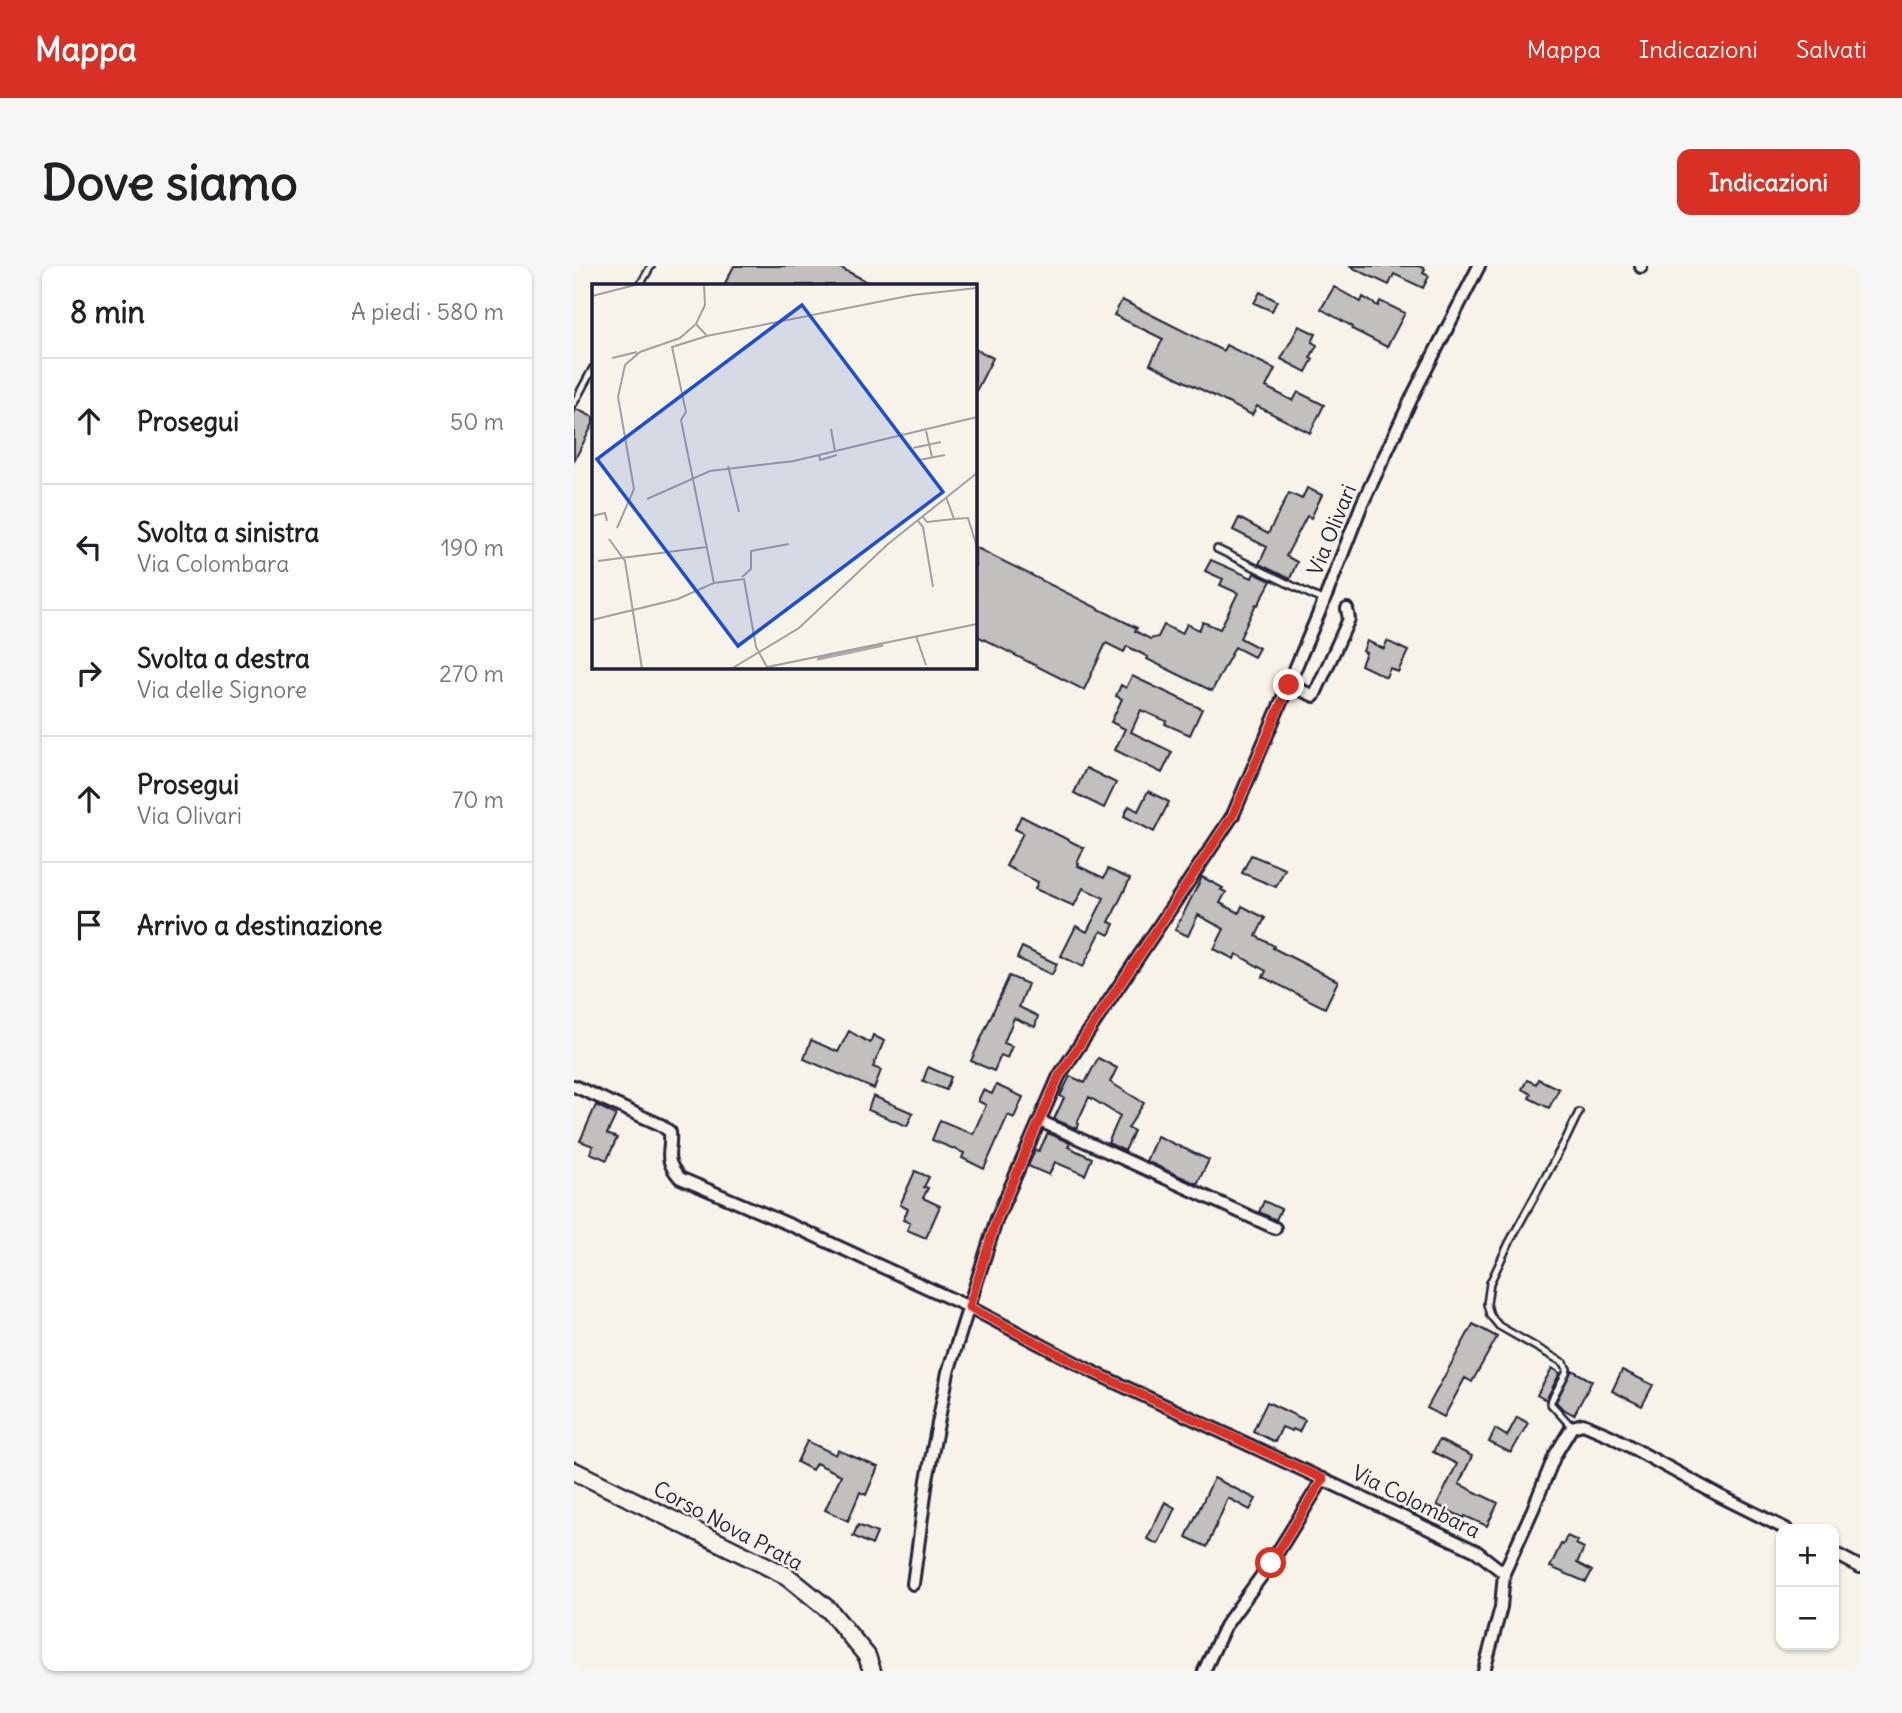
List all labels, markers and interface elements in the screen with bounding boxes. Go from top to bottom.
text: Mappa [35,28,137,70]
text: Mappa [1527,34,1601,64]
text: Indicazioni [1639,34,1758,64]
text: Salvati [1796,34,1867,64]
button: Indicazioni [1677,149,1860,215]
text: Dove siamo [42,152,298,213]
inset map [592,284,976,668]
text: 8 min [70,293,145,331]
text: A piedi · 580 m [351,297,504,326]
icon: ahead [70,402,108,440]
text: Prosegui [137,405,239,438]
text: 50 m [450,407,504,436]
street label: Via Olivari [1301,480,1362,579]
text: Svolta a sinistra [137,516,319,549]
icon: left [70,528,108,566]
text: 190 m [441,533,504,562]
text: Via Colombara [137,549,289,578]
text: Svolta a destra [137,642,310,675]
icon: right [70,654,108,692]
text: 270 m [439,659,504,688]
route end [1273,669,1304,700]
text: Via delle Signore [137,675,307,704]
text: Prosegui [137,768,239,801]
icon: ahead [70,780,108,818]
text: 70 m [452,785,504,814]
text: Via Olivari [137,801,242,830]
icon: arrive [70,906,108,944]
text: Arrivo a destinazione [137,909,383,942]
street label: Via Colombara [1348,1459,1485,1544]
street label: Corso Nova Prata [649,1475,808,1576]
map controls [1776,1524,1839,1650]
button: + [1776,1524,1839,1587]
route start [1255,1547,1286,1578]
button: − [1776,1587,1839,1650]

